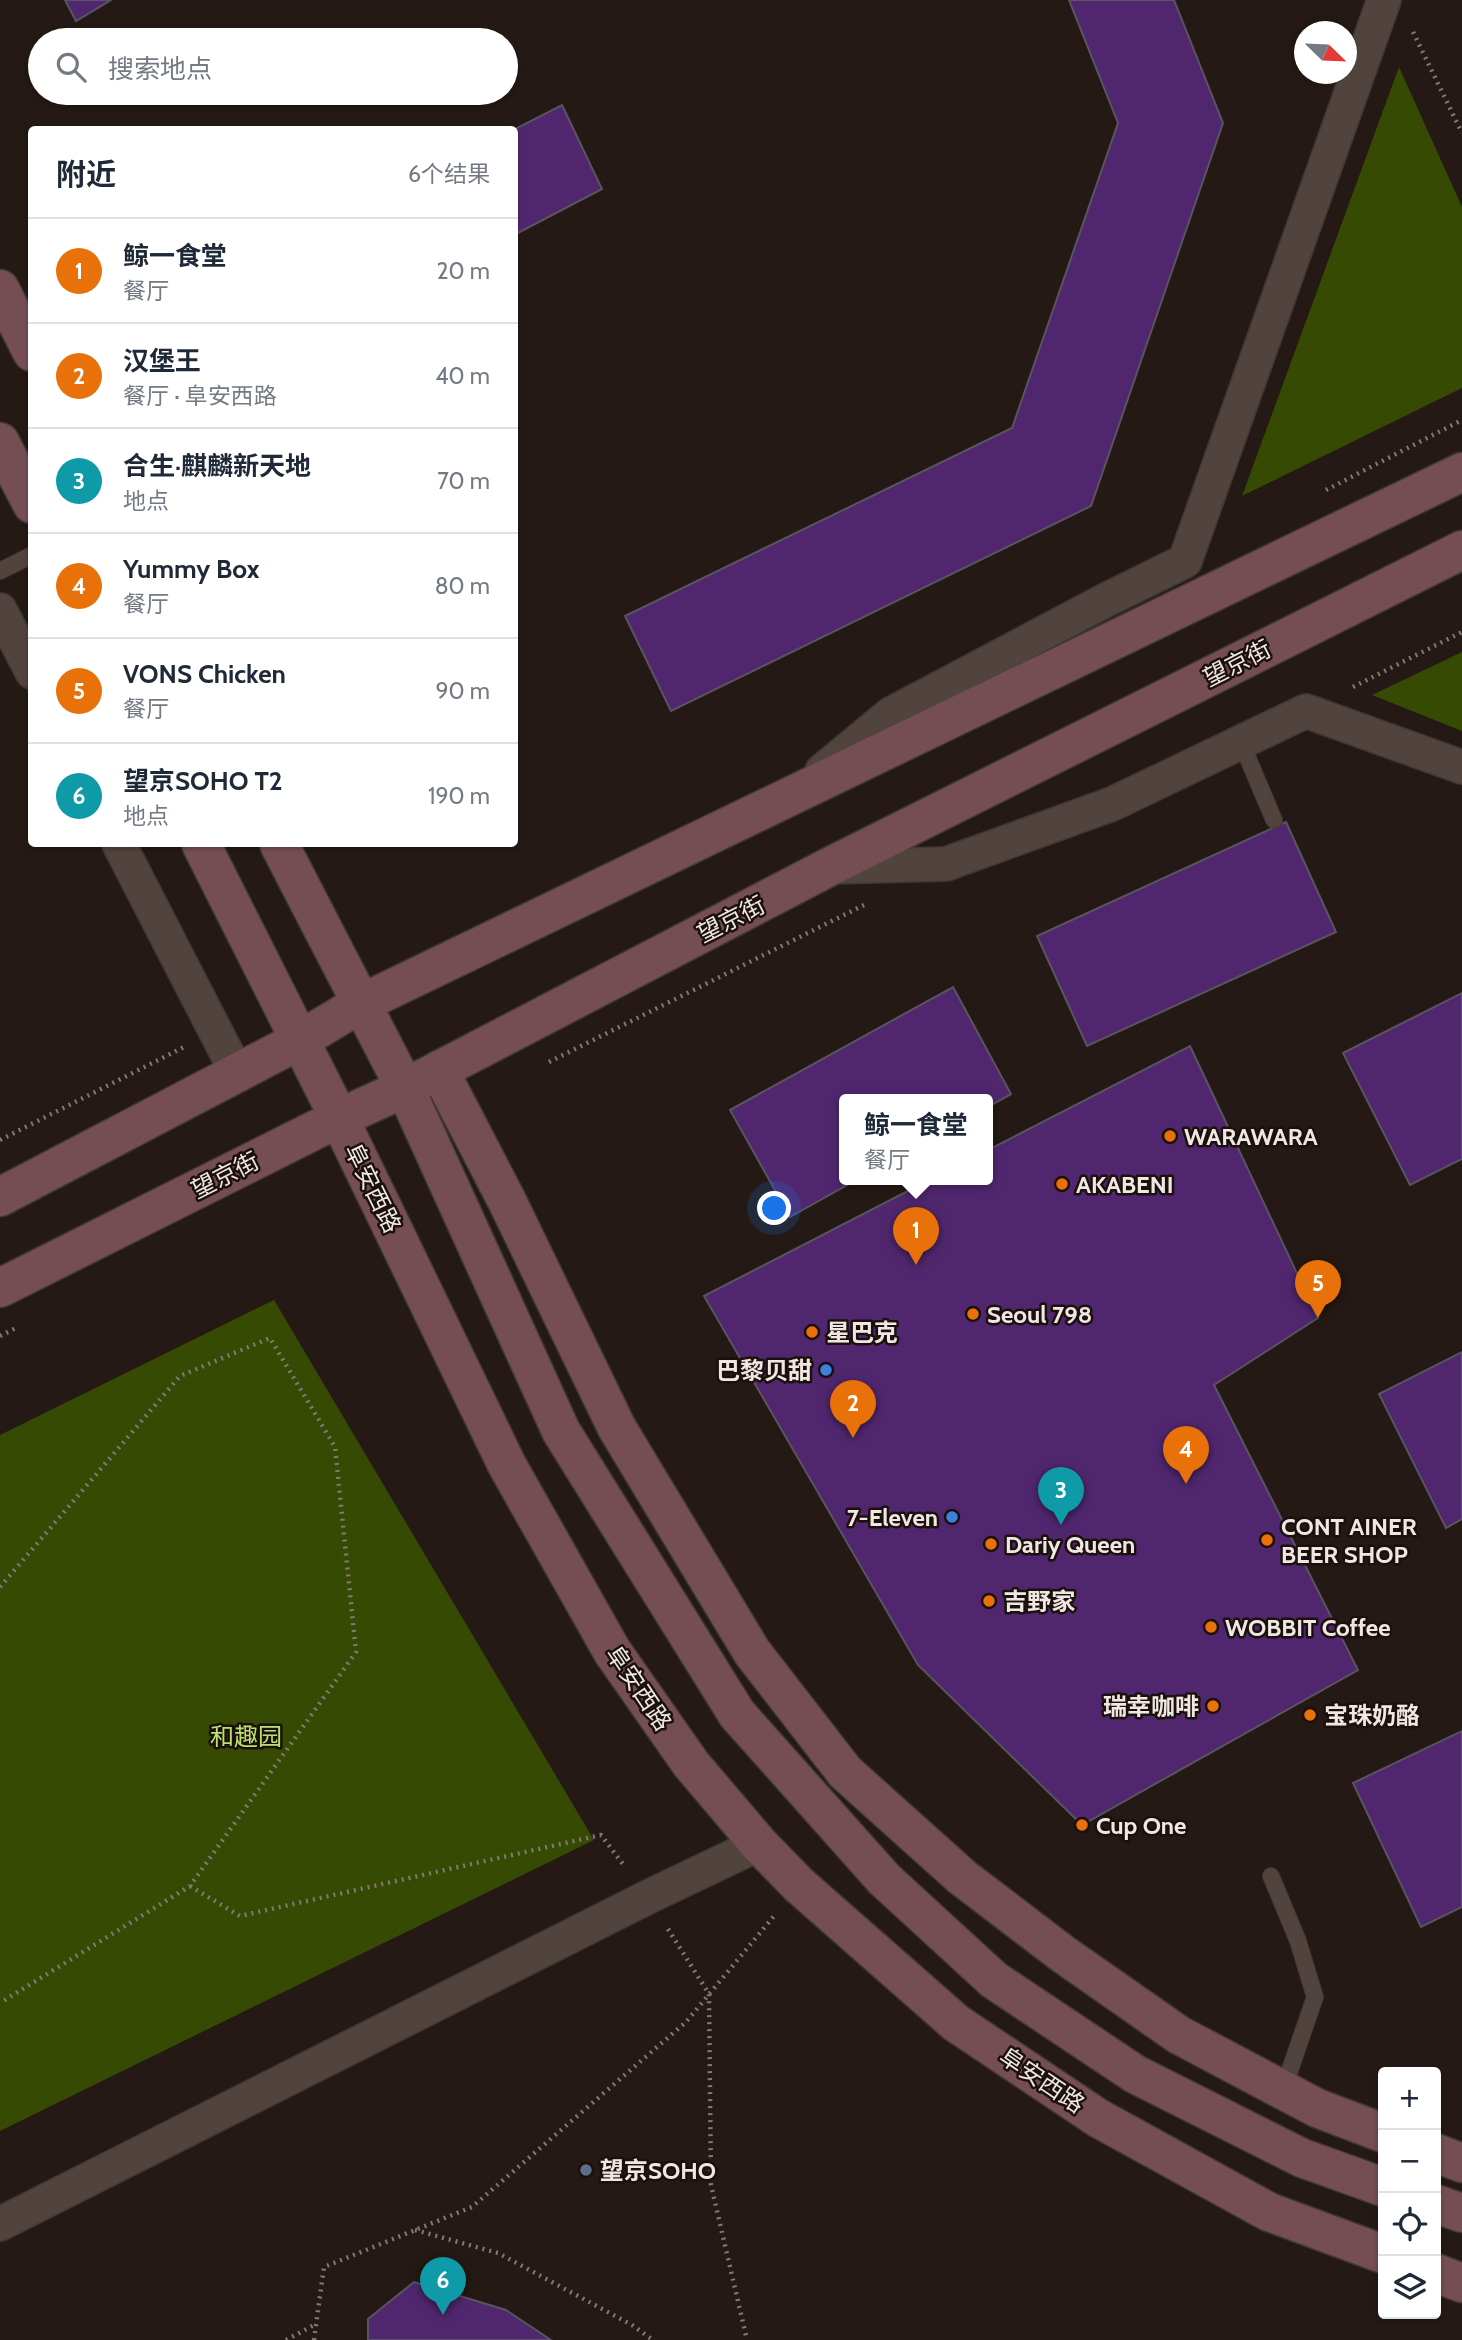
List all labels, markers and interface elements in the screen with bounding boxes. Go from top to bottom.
north arrow [1294,21,1357,84]
search box [28,28,518,105]
icon: search [52,48,90,86]
text: 搜索地点 [108,53,212,85]
text: 附近 [56,156,116,193]
text: 6个结果 [408,160,490,188]
text: 鲸一食堂 [123,240,227,272]
text: 1 [75,257,83,285]
text: 20 m [437,257,490,285]
text: 餐厅 [123,277,169,305]
text: 汉堡王 [123,345,201,377]
text: 2 [73,362,85,390]
text: 40 m [435,362,490,390]
text: 餐厅 · 阜安西路 [123,382,277,410]
text: 合生·麒麟新天地 [123,450,311,482]
text: 3 [73,467,85,495]
text: 70 m [437,467,490,495]
text: 地点 [123,487,169,515]
text: Yummy Box [123,553,260,585]
text: 4 [72,572,86,600]
text: 80 m [435,572,490,600]
text: 餐厅 [123,590,169,618]
street label: 望京街 [1198,634,1276,692]
text: VONS Chicken [123,658,286,690]
text: 5 [73,677,85,705]
text: 90 m [436,677,490,705]
text: 餐厅 [123,695,169,723]
text: 望京SOHO T2 [123,765,283,797]
text: 6 [73,782,85,810]
text: 190 m [428,782,490,810]
text: 地点 [123,802,169,830]
street label: 望京街 [692,890,770,948]
popup [839,1094,993,1185]
text: 鲸一食堂 [864,1109,968,1141]
place label: WARAWARA [1184,1122,1318,1151]
marker: WARAWARA [1162,1128,1178,1144]
street label: 阜安西路 [339,1139,407,1237]
street label: 望京街 [186,1146,264,1204]
text: 餐厅 [864,1146,910,1174]
place label: AKABENI [1076,1170,1173,1199]
marker: AKABENI [1054,1176,1070,1192]
your location [757,1191,791,1225]
pin: 1 [893,1207,939,1265]
pin: 5 [1295,1260,1341,1318]
place label: Seoul 798 [987,1300,1092,1329]
marker: Seoul 798 [965,1306,981,1322]
place label: 星巴克 [826,1318,898,1347]
marker: 星巴克 [804,1324,820,1340]
place label: 巴黎贝甜 [716,1356,812,1385]
marker: 巴黎贝甜 [818,1362,834,1378]
pin: 2 [830,1380,876,1438]
pin: 4 [1163,1426,1209,1484]
pin: 3 [1038,1467,1084,1525]
place label: 7-Eleven [847,1503,938,1532]
marker: 7-Eleven [944,1509,960,1525]
place label: CONT AINER BEER SHOP [1281,1512,1417,1569]
place label: Dariy Queen [1005,1530,1135,1559]
marker: CONT AINER BEER SHOP [1259,1532,1275,1548]
marker: Dariy Queen [983,1536,999,1552]
place label: 吉野家 [1003,1587,1075,1616]
marker: 吉野家 [981,1593,997,1609]
place label: WOBBIT Coffee [1225,1613,1391,1642]
marker: WOBBIT Coffee [1203,1619,1219,1635]
street label: 阜安西路 [600,1640,678,1736]
place label: 瑞幸咖啡 [1103,1692,1199,1721]
marker: 瑞幸咖啡 [1205,1698,1221,1714]
place label: 宝珠奶酪 [1324,1701,1420,1730]
marker: 宝珠奶酪 [1302,1707,1318,1723]
park label: 和趣园 [210,1722,282,1751]
place label: Cup One [1096,1811,1186,1840]
marker: Cup One [1074,1817,1090,1833]
street label: 阜安西路 [994,2041,1090,2119]
map controls [1378,2067,1441,2319]
button: + [1378,2067,1441,2130]
button: − [1378,2130,1441,2193]
place label: 望京SOHO [600,2156,716,2185]
marker: 望京SOHO [578,2162,594,2178]
button: locate [1378,2193,1441,2256]
button: layers [1378,2256,1441,2319]
pin: 6 [420,2257,466,2315]

